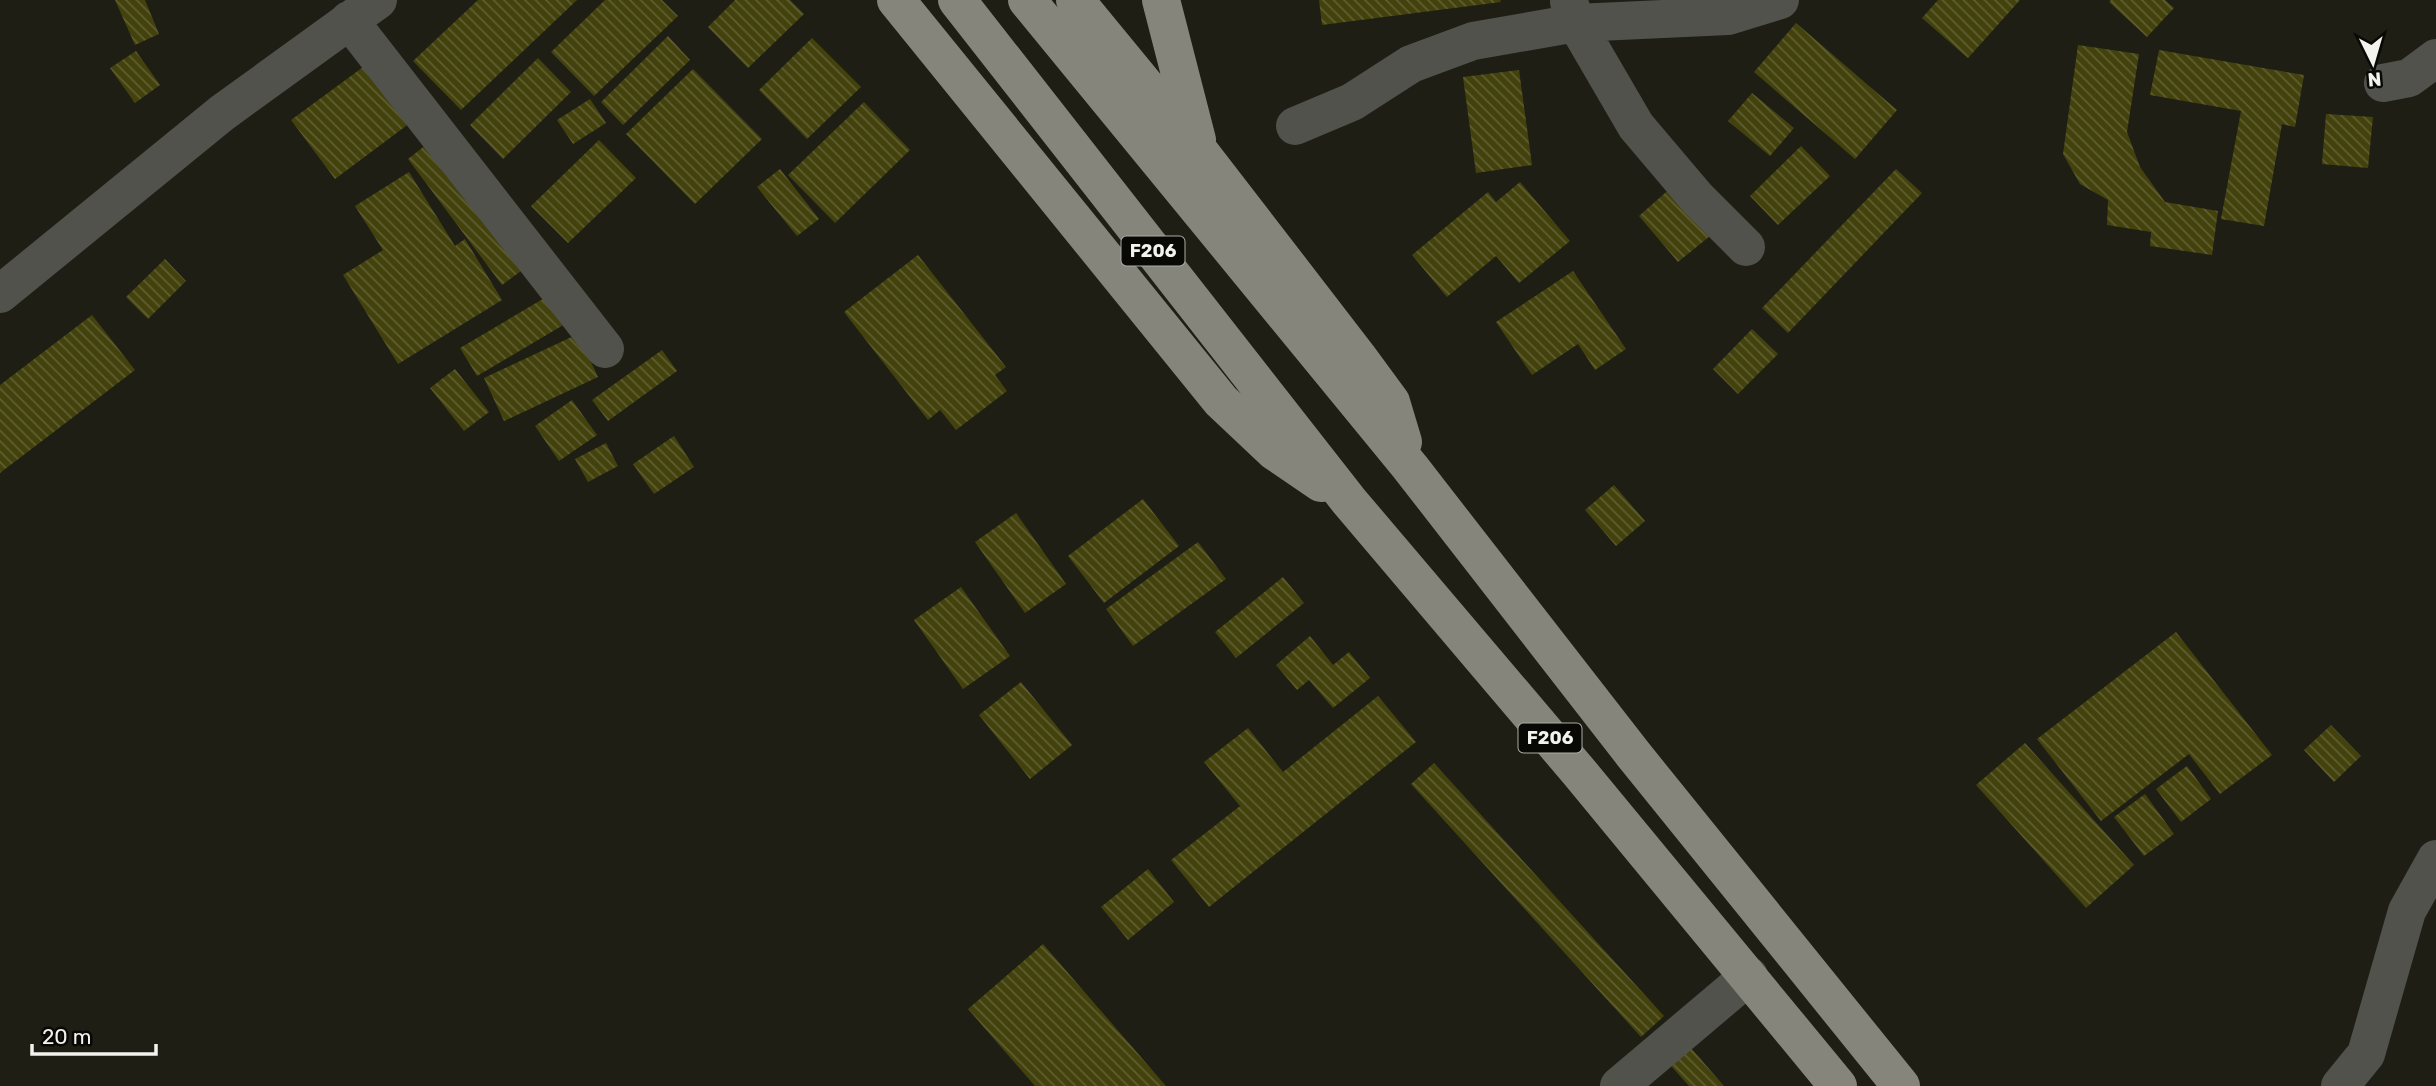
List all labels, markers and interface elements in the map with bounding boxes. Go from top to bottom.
north arrow [2338,28,2408,98]
text: N [2367,67,2382,91]
road number: F206 [1122,236,1184,265]
road number: F206 [1518,724,1582,752]
scale bar [32,1012,156,1056]
text: 20 m [42,1024,91,1049]

